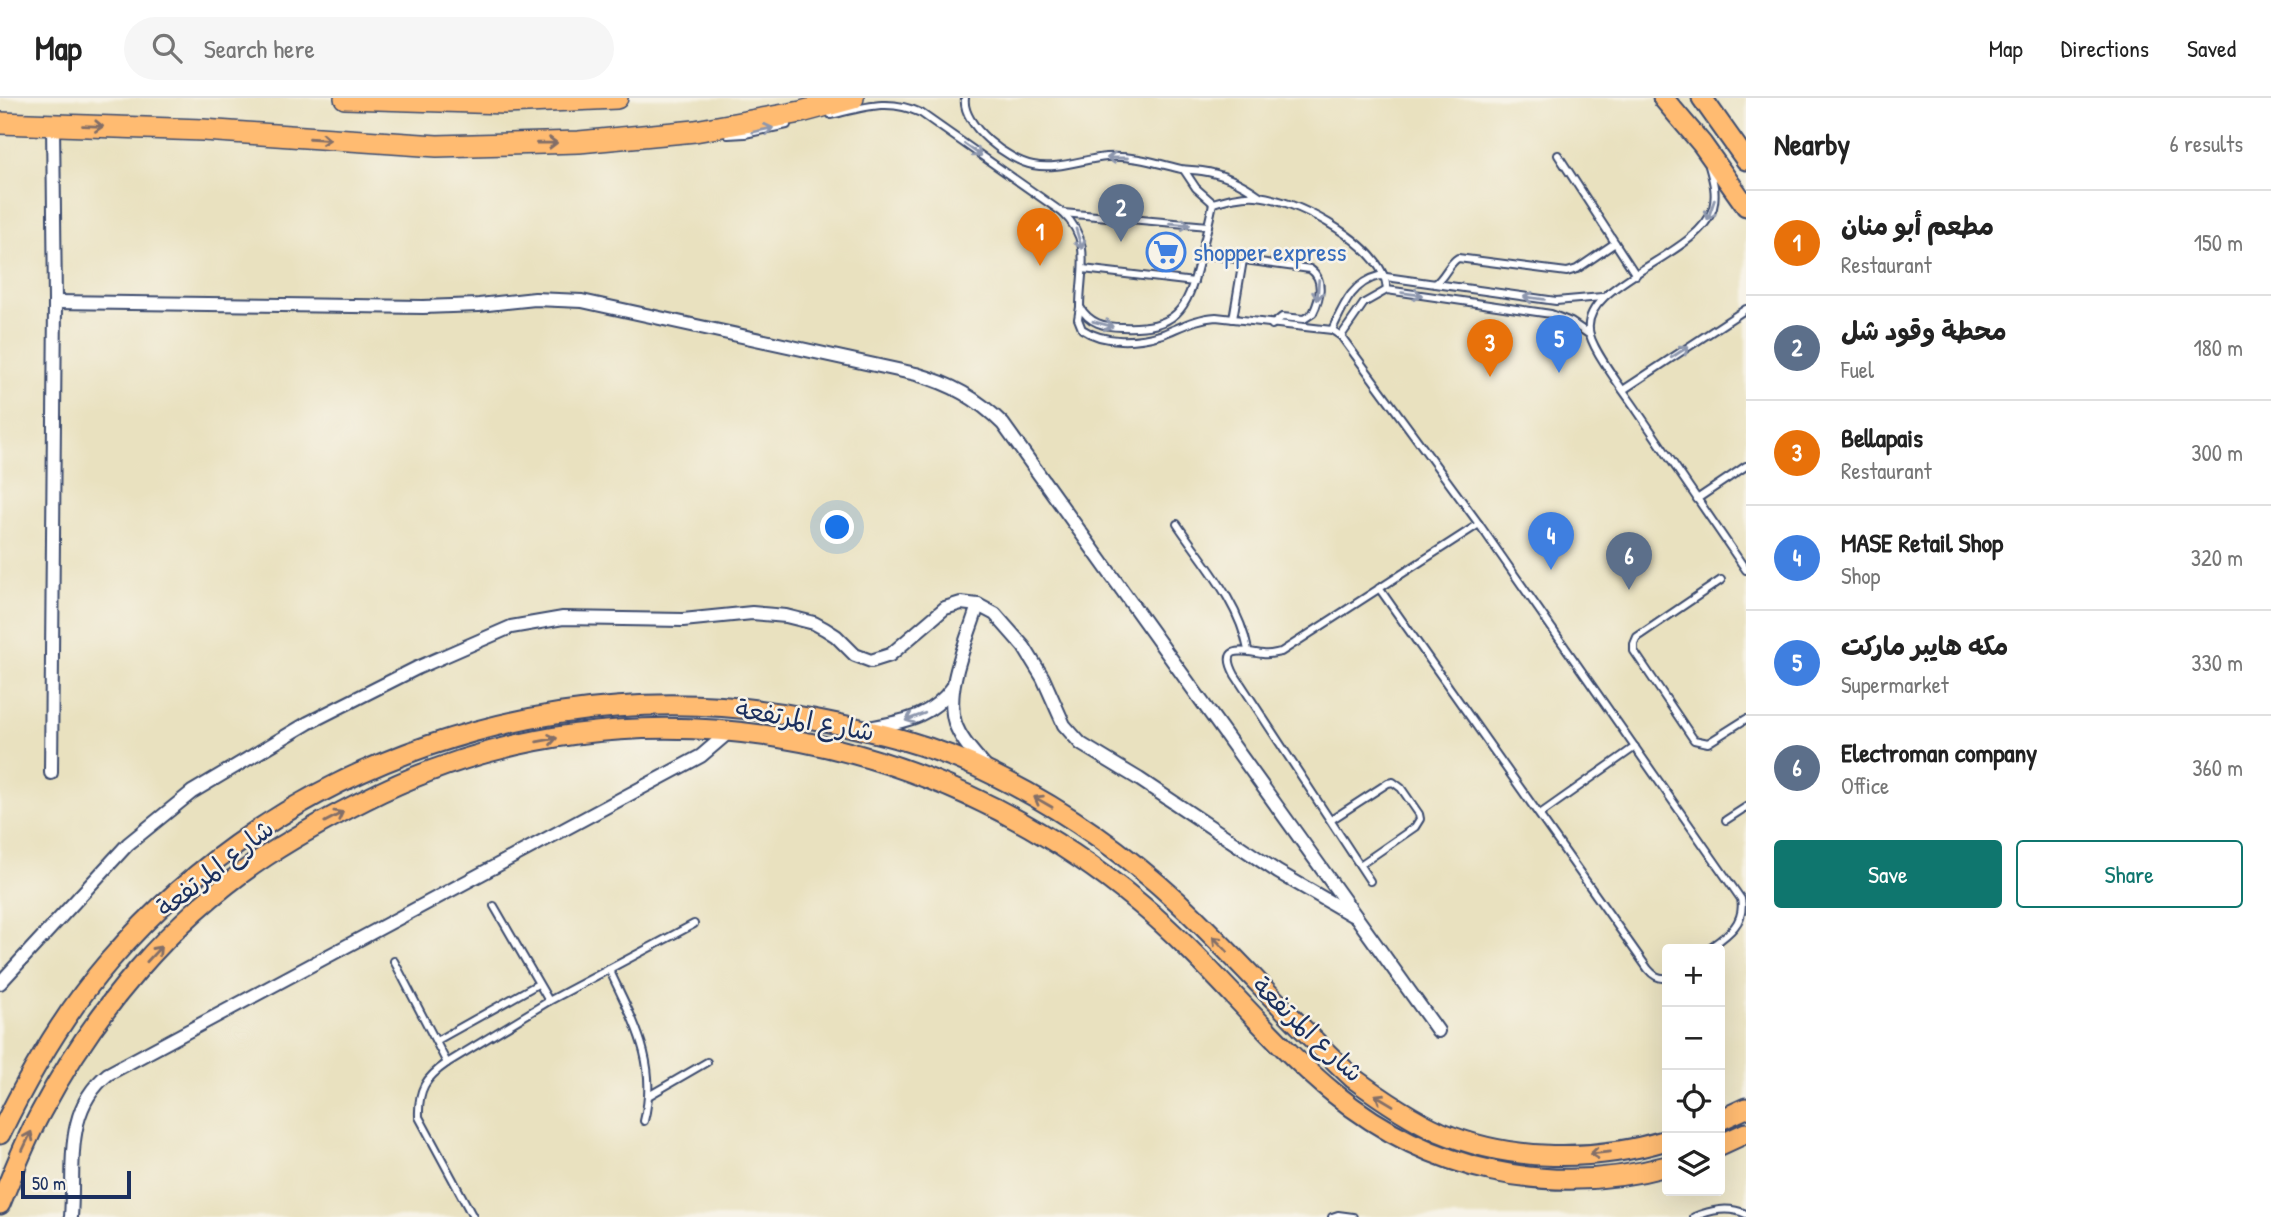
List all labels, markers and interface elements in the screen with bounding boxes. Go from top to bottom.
search box [124,17,614,80]
text: Map [35,26,82,70]
icon: search [148,29,186,67]
text: Search here [204,31,315,66]
text: Map [1989,32,2023,64]
text: Directions [2061,32,2149,64]
text: Saved [2187,32,2236,64]
one-way arrow [81,120,104,133]
one-way arrow [751,123,774,137]
text: Nearby [1774,124,1850,164]
text: 6 results [2170,128,2243,159]
one-way arrow [308,132,331,145]
one-way arrow [535,136,558,150]
one-way arrow [963,143,982,157]
one-way arrow [1106,151,1129,164]
pin: 2 [1098,184,1144,242]
one-way arrow [1704,198,1716,220]
pin: 1 [1017,208,1063,266]
text: مطعم أبو منان [1841,208,1994,243]
one-way arrow [1168,217,1191,230]
one-way arrow [1074,227,1087,249]
text: 1 [1793,227,1801,258]
text: 150 m [2194,227,2243,258]
supermarket icon: shopper express [1145,231,1187,273]
place label: shopper express [1193,234,1347,269]
text: Restaurant [1841,249,1932,280]
one-way arrow [1311,278,1324,301]
one-way arrow [1400,287,1423,300]
one-way arrow [1523,291,1546,304]
text: محطة وقود شل [1841,313,2007,348]
pin: 5 [1536,315,1582,373]
one-way arrow [1092,318,1114,331]
pin: 3 [1467,319,1513,377]
text: 2 [1792,332,1802,363]
text: 180 m [2193,332,2243,363]
one-way arrow [1669,345,1689,359]
text: Fuel [1841,354,1874,385]
text: Bellapais [1841,420,1923,455]
text: 3 [1792,437,1802,468]
text: 300 m [2191,437,2243,468]
text: Restaurant [1841,455,1932,486]
your location [820,510,854,544]
pin: 4 [1528,512,1574,570]
text: MASE Retail Shop [1841,525,2003,560]
pin: 6 [1606,532,1652,590]
text: 4 [1793,542,1801,573]
text: 320 m [2191,542,2243,573]
text: Shop [1841,560,1880,591]
text: مكه هايبر ماركت [1841,628,2008,663]
text: 5 [1792,647,1802,678]
text: 330 m [2191,647,2243,678]
text: Supermarket [1841,669,1949,700]
street label: شارع المرتفعة [733,690,877,750]
one-way arrow [905,711,926,724]
one-way arrow [535,733,558,746]
text: Electroman company [1841,735,2037,770]
text: 6 [1792,752,1802,783]
text: 360 m [2192,752,2243,783]
text: Office [1841,770,1889,801]
one-way arrow [1033,795,1054,808]
one-way arrow [323,809,343,823]
street label: شارع المرتفعة [149,811,281,925]
button: Save [1774,840,2002,908]
button: Share [2016,840,2243,908]
one-way arrow [1211,936,1228,953]
map controls [1662,944,1725,1196]
button: + [1662,944,1725,1007]
one-way arrow [145,945,162,962]
street label: شارع المرتفعة [1244,968,1372,1090]
button: − [1662,1007,1725,1070]
button: locate [1662,1070,1725,1133]
one-way arrow [1375,1093,1395,1107]
one-way arrow [21,1131,34,1152]
button: layers [1662,1133,1725,1196]
one-way arrow [1589,1147,1612,1160]
scale bar [21,1168,131,1200]
text: 50 m [32,1170,66,1196]

